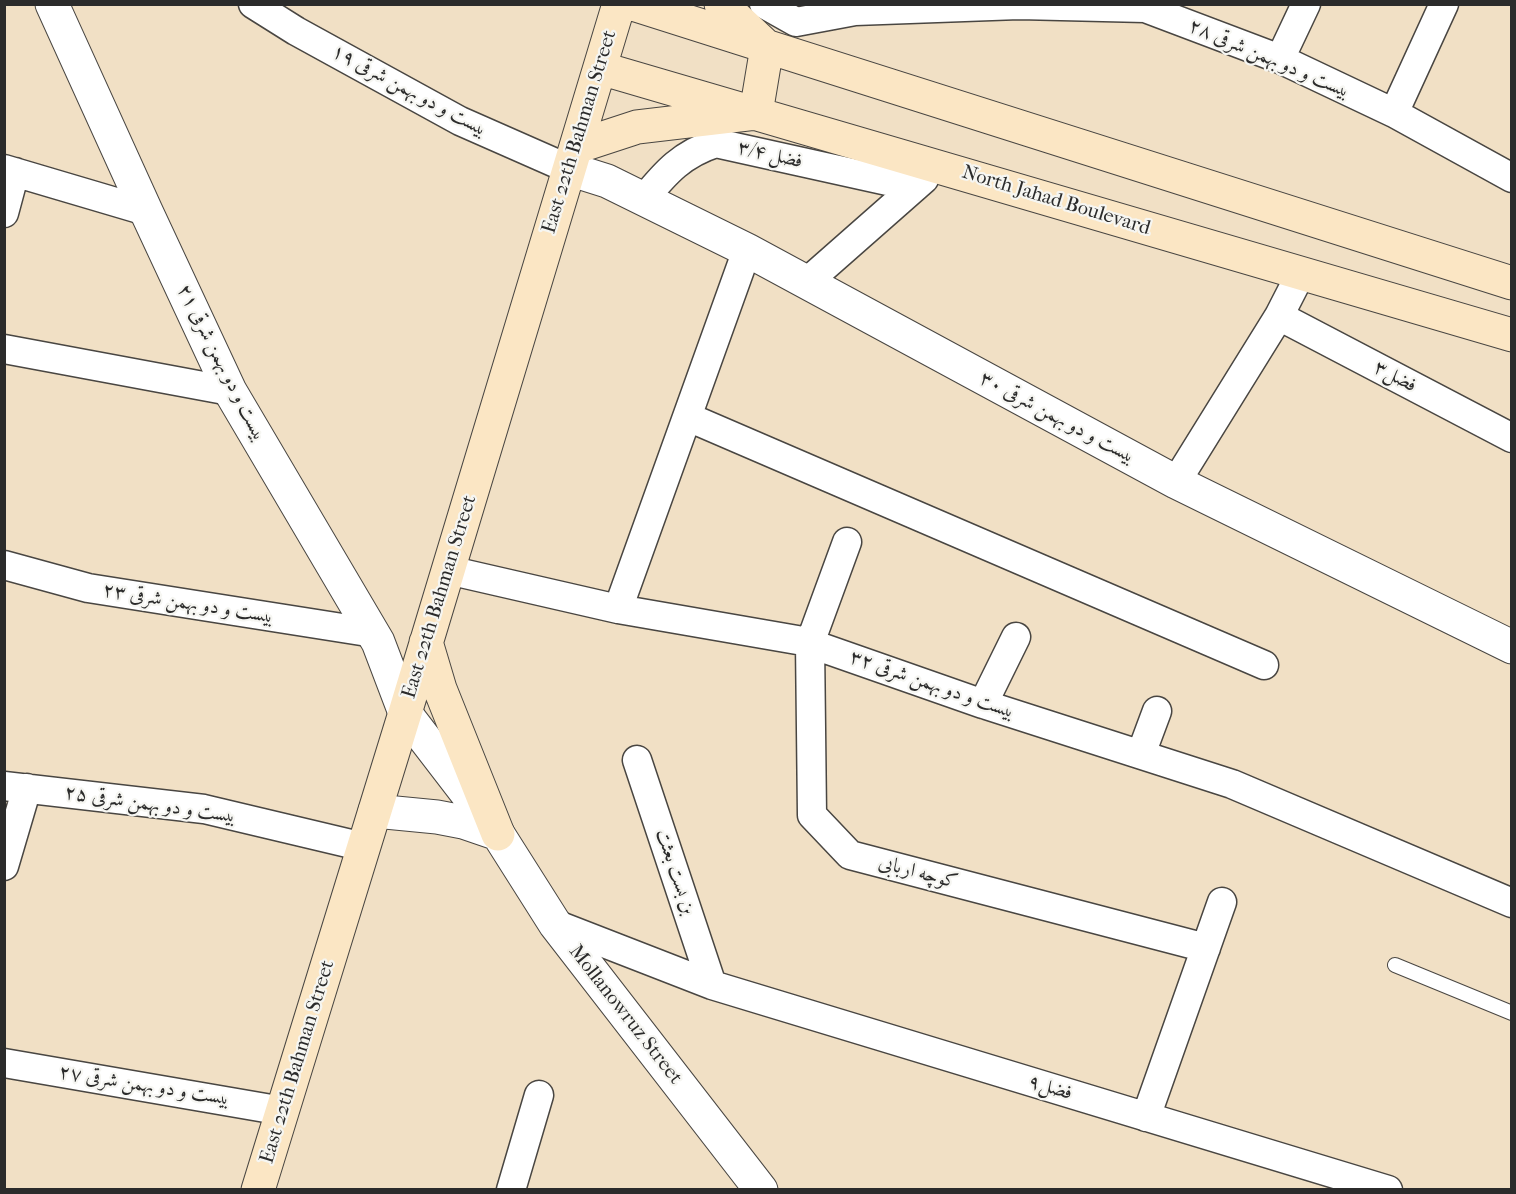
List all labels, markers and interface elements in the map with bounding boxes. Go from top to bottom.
street label: بیست و دو بهمن شرقی ۲۸ [1185,14,1353,104]
street label: East 22th Bahman Street [538,27,622,237]
street label: بیست و دو بهمن شرقی ۱۹ [327,40,491,142]
street label: فضل ۳/۴ [735,136,805,174]
street label: North Jahad Boulevard [959,161,1153,241]
street label: بیست و دو بهمن شرقی ۲۱ [171,281,271,445]
street label: فضل۳ [1370,356,1420,398]
street label: بیست و دو بهمن شرقی ۳۰ [975,367,1139,469]
street label: East 22th Bahman Street [398,492,482,702]
street label: بیست و دو بهمن شرقی ۲۳ [101,579,275,629]
street label: بیست و دو بهمن شرقی ۳۲ [846,646,1018,724]
street label: بیست و دو بهمن شرقی ۲۵ [63,781,237,829]
street label: بن بست بعثت [650,826,700,918]
street label: کوچه اربابی [876,851,960,895]
street label: Mollanowruz Street [563,941,687,1089]
street label: East 22th Bahman Street [256,957,340,1167]
street label: بیست و دو بهمن شرقی ۲۷ [57,1061,231,1111]
street label: فضل۹ [1025,1070,1075,1106]

